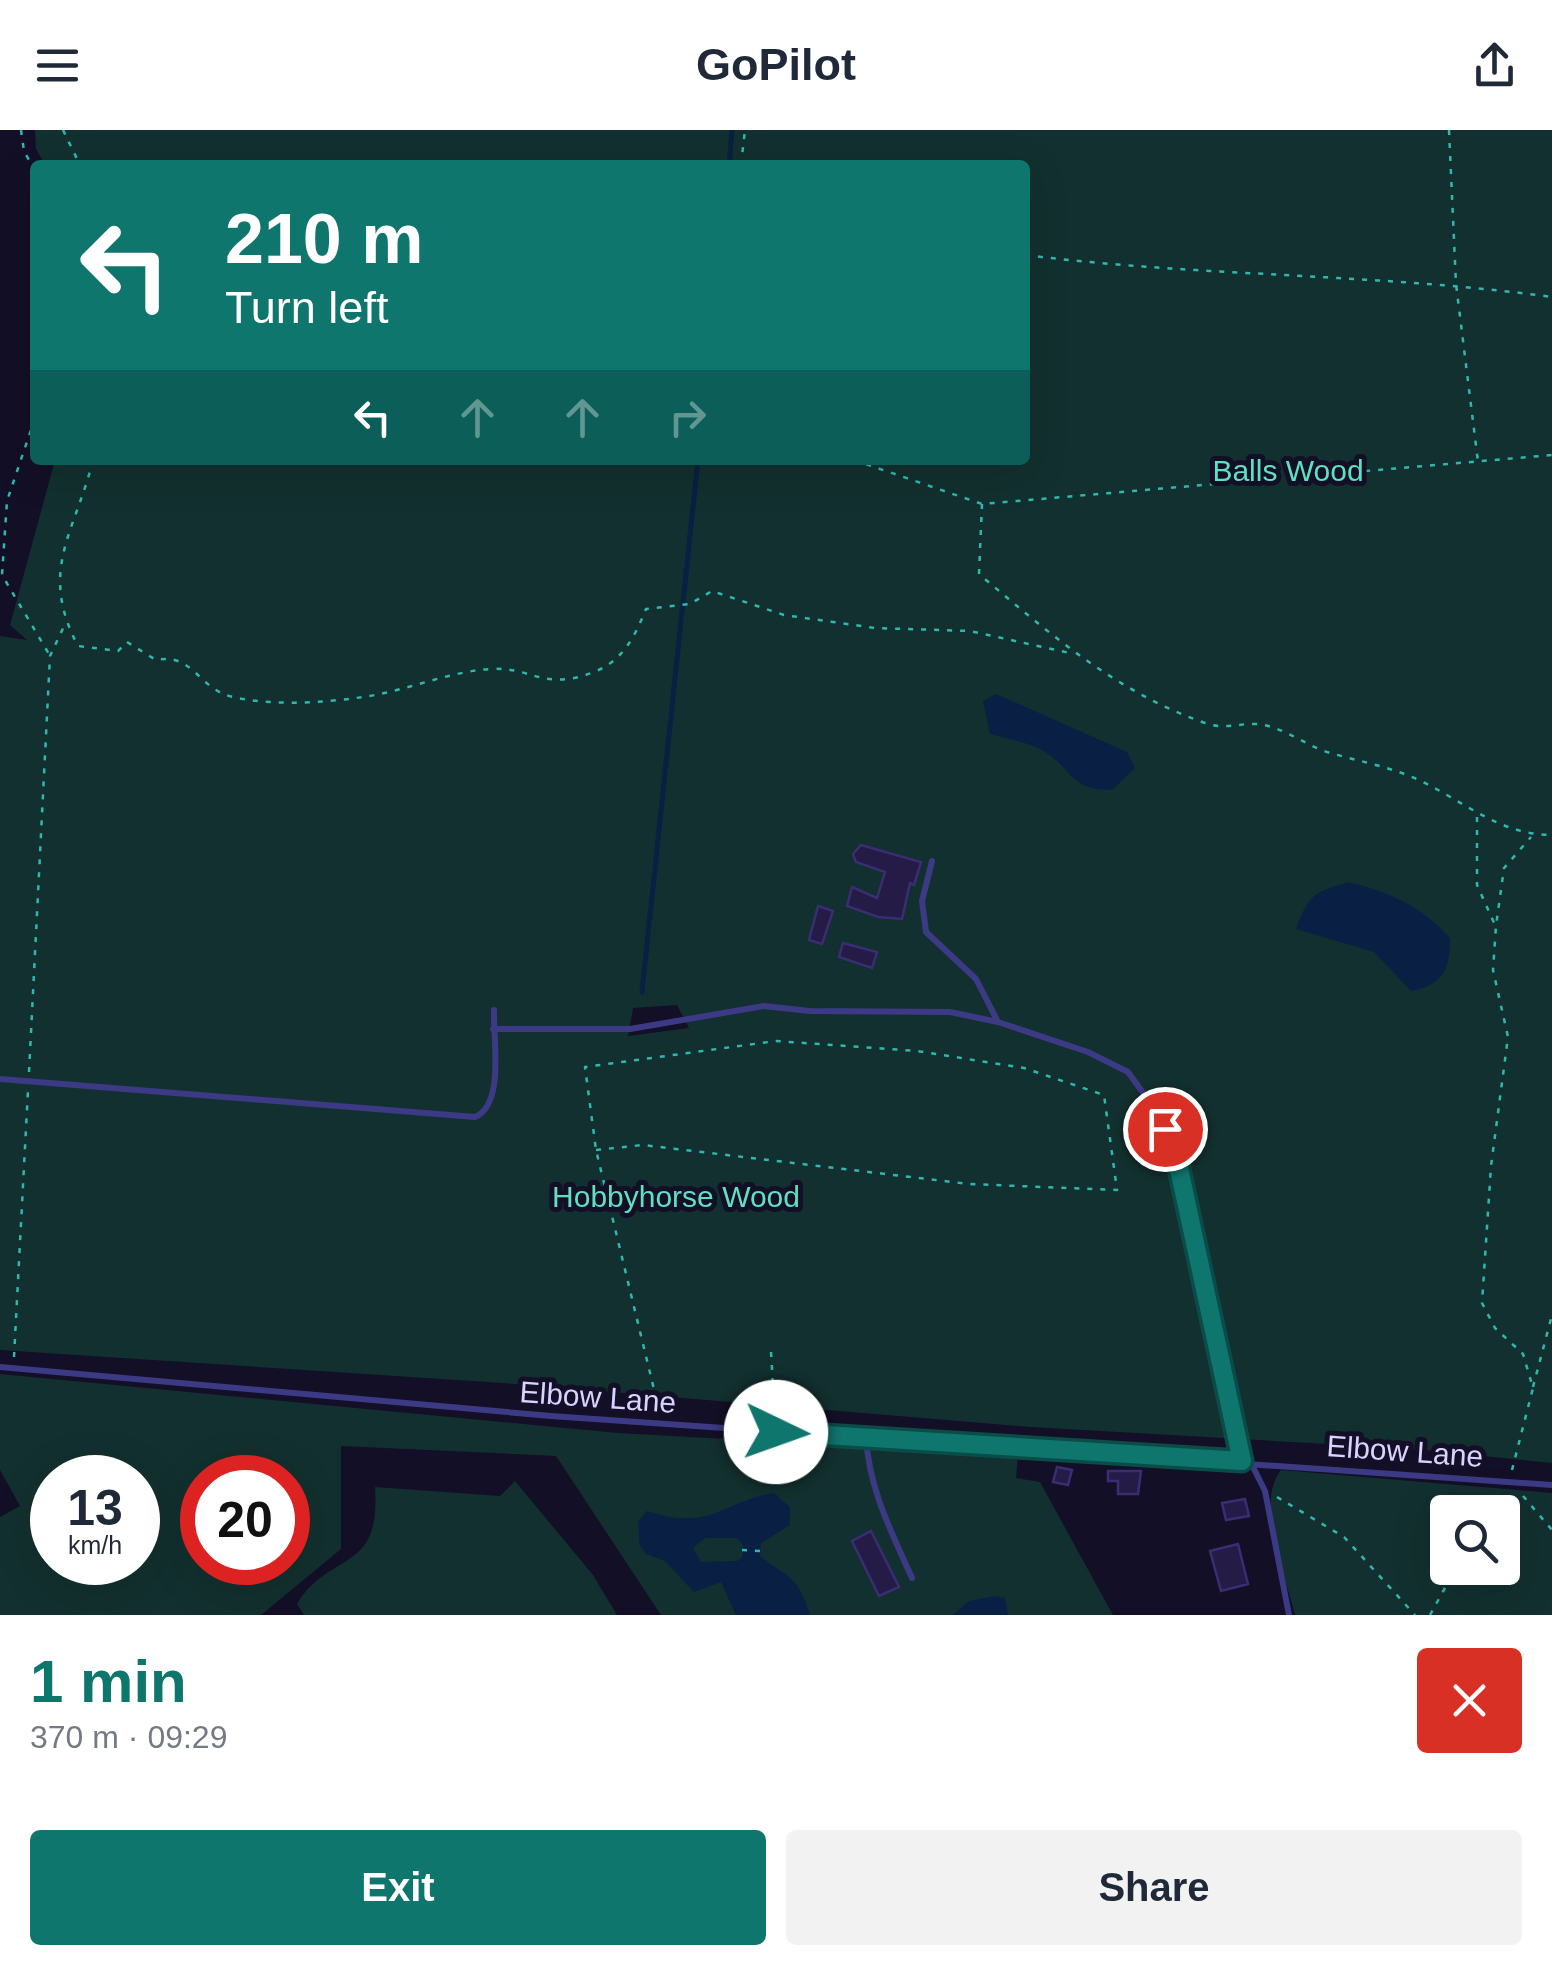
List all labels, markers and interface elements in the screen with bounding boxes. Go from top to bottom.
icon: menu [30,38,85,93]
icon: share [1467,38,1522,93]
text: GoPilot [696,39,856,90]
icon: left [60,200,190,330]
text: 210 m [225,200,423,278]
text: Turn left [225,282,388,333]
icon: left [345,390,400,445]
icon: ahead [450,390,505,445]
icon: ahead [555,390,610,445]
icon: right [660,390,715,445]
park label: Balls Wood [1212,454,1364,487]
pin [1123,1087,1208,1172]
icon: arrive [1138,1102,1193,1157]
park label: Hobbyhorse Wood [552,1180,800,1213]
street label: Elbow Lane [519,1375,677,1419]
position arrow [724,1380,828,1484]
street label: Elbow Lane [1326,1429,1484,1473]
speed limit sign: 20 [180,1455,310,1585]
text: 13 [67,1480,123,1536]
map controls [1430,1495,1520,1585]
button: search [1430,1495,1520,1585]
text: km/h [68,1531,122,1559]
text: 1 min [30,1648,187,1715]
button: close [1417,1648,1522,1753]
text: 370 m · 09:29 [30,1719,227,1755]
button: Exit [30,1830,766,1945]
button: Share [786,1830,1522,1945]

